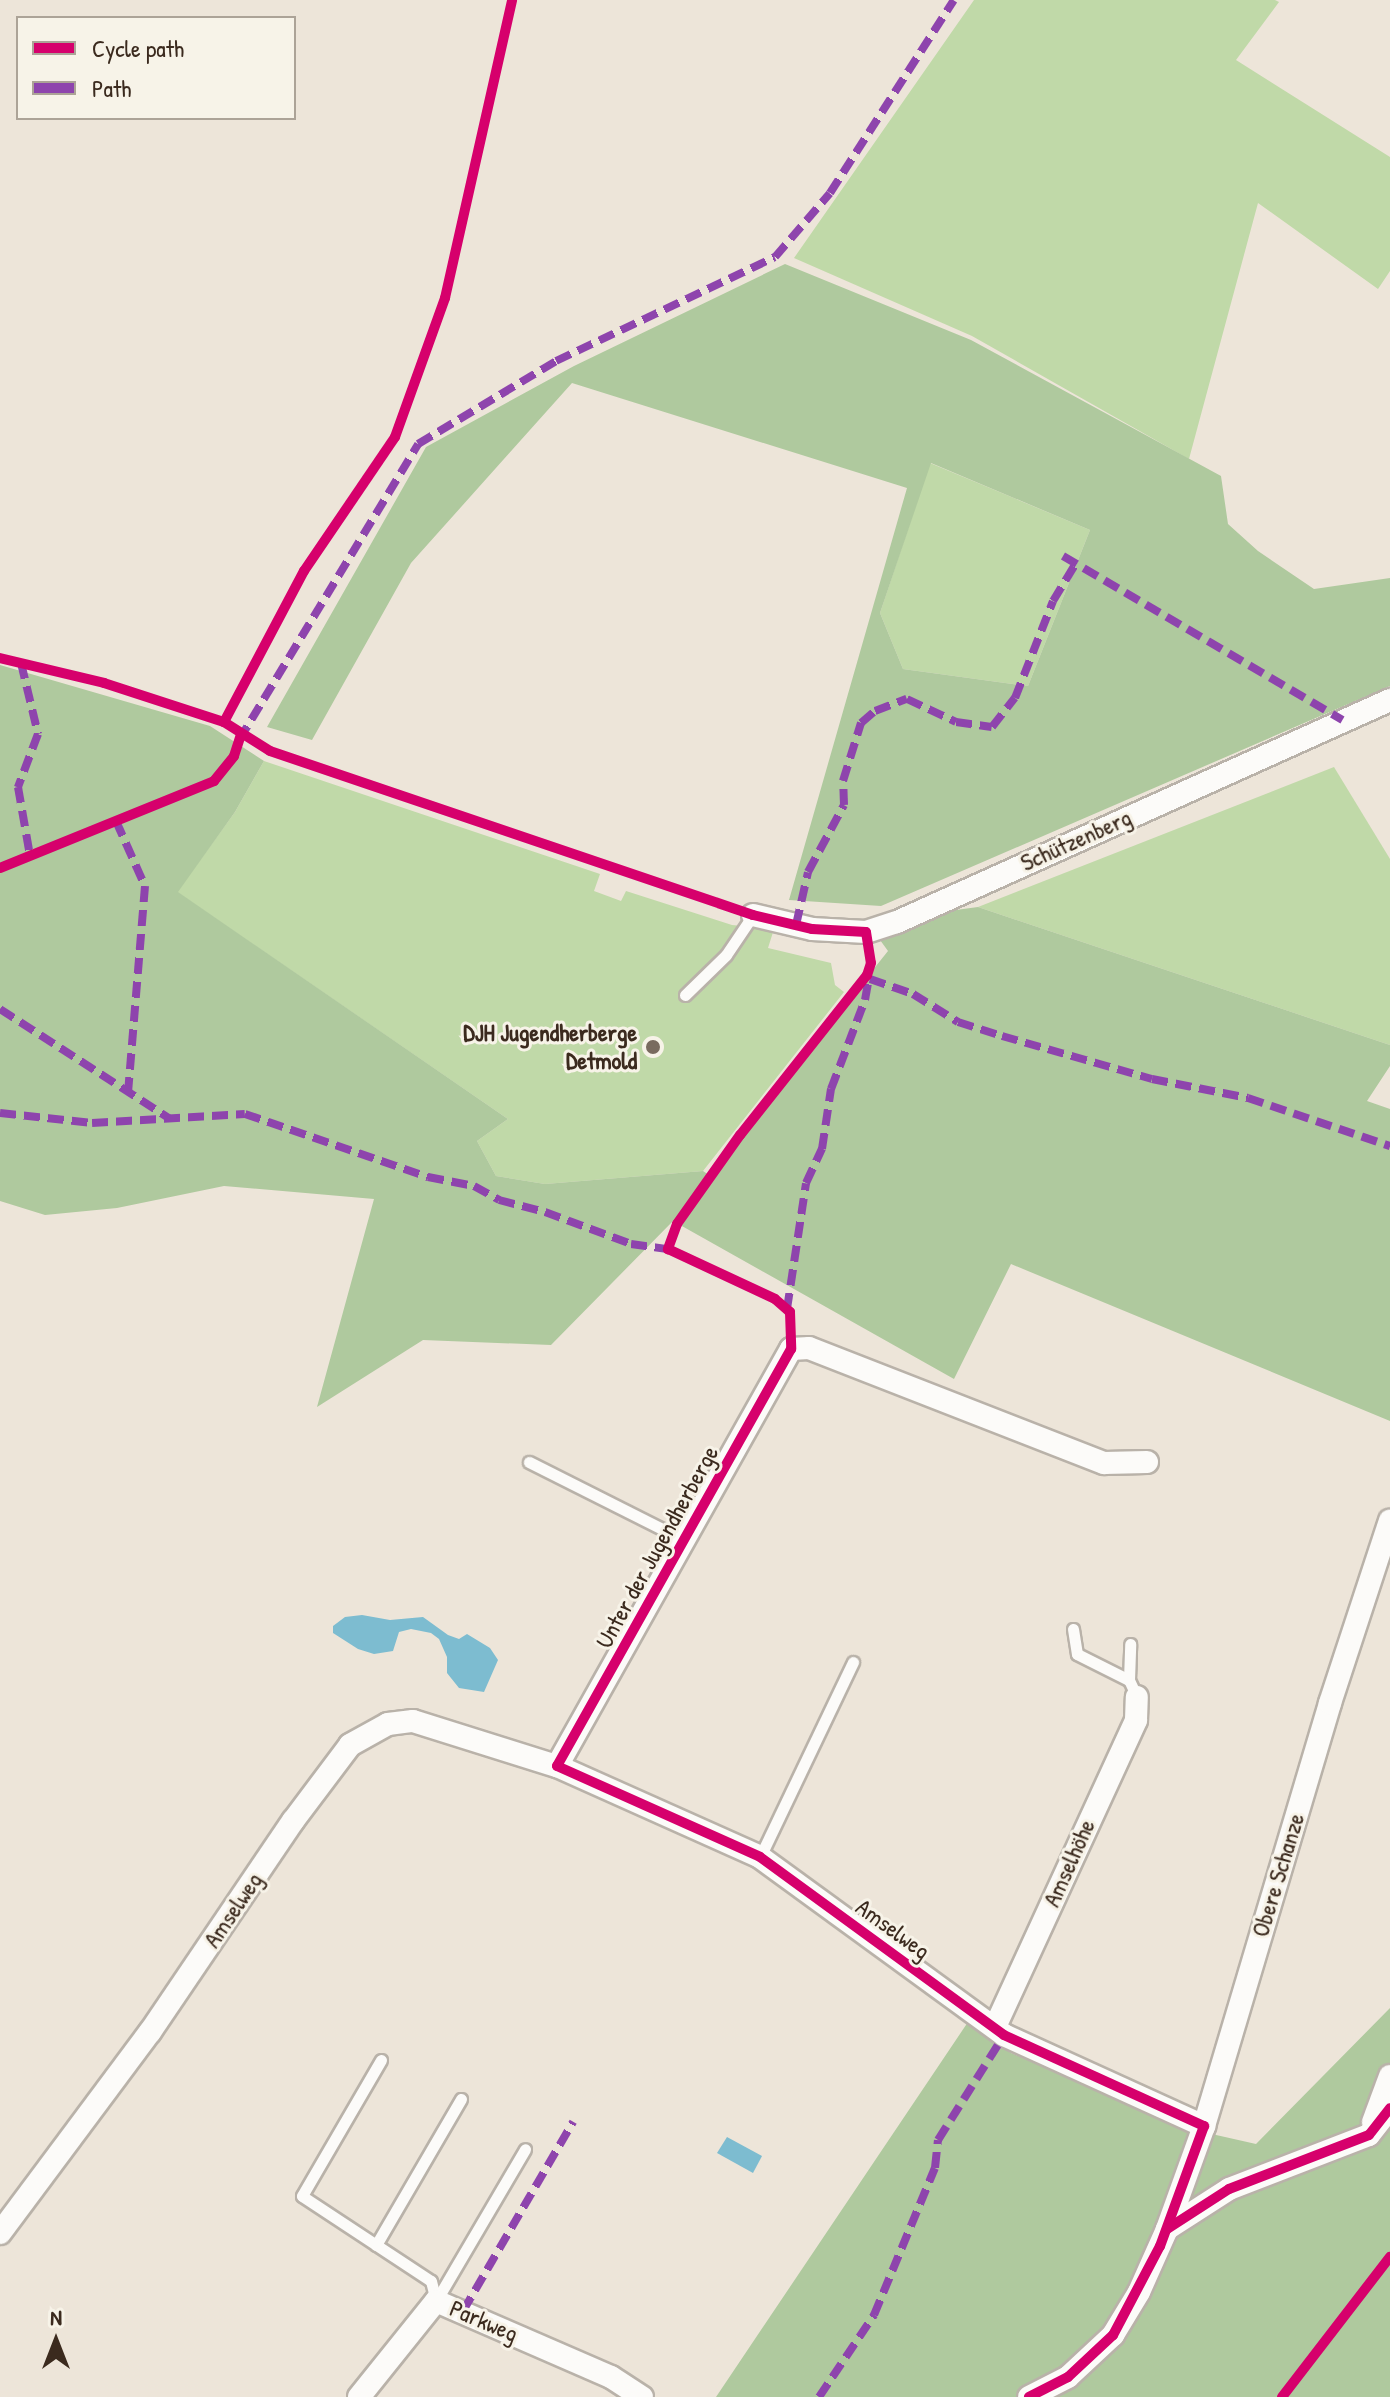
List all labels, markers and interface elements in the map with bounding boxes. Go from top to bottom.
legend [16,16,296,120]
text: Cycle path [92,32,184,64]
text: Path [92,72,131,104]
street label: Schützenberg [1016,803,1136,877]
place label: DJH Jugendherberge Detmold [463,1019,637,1075]
marker: DJH Jugendherberge Detmold [644,1038,662,1056]
street label: Unter der Jugendherberge [589,1441,725,1653]
street label: Obere Schanze [1246,1810,1310,1940]
street label: Amselhöhe [1037,1815,1101,1911]
street label: Amselweg [197,1867,269,1953]
street label: Amselweg [850,1893,936,1965]
street label: Parkweg [445,2294,523,2348]
north arrow [16,2301,96,2381]
text: N [50,2302,62,2332]

